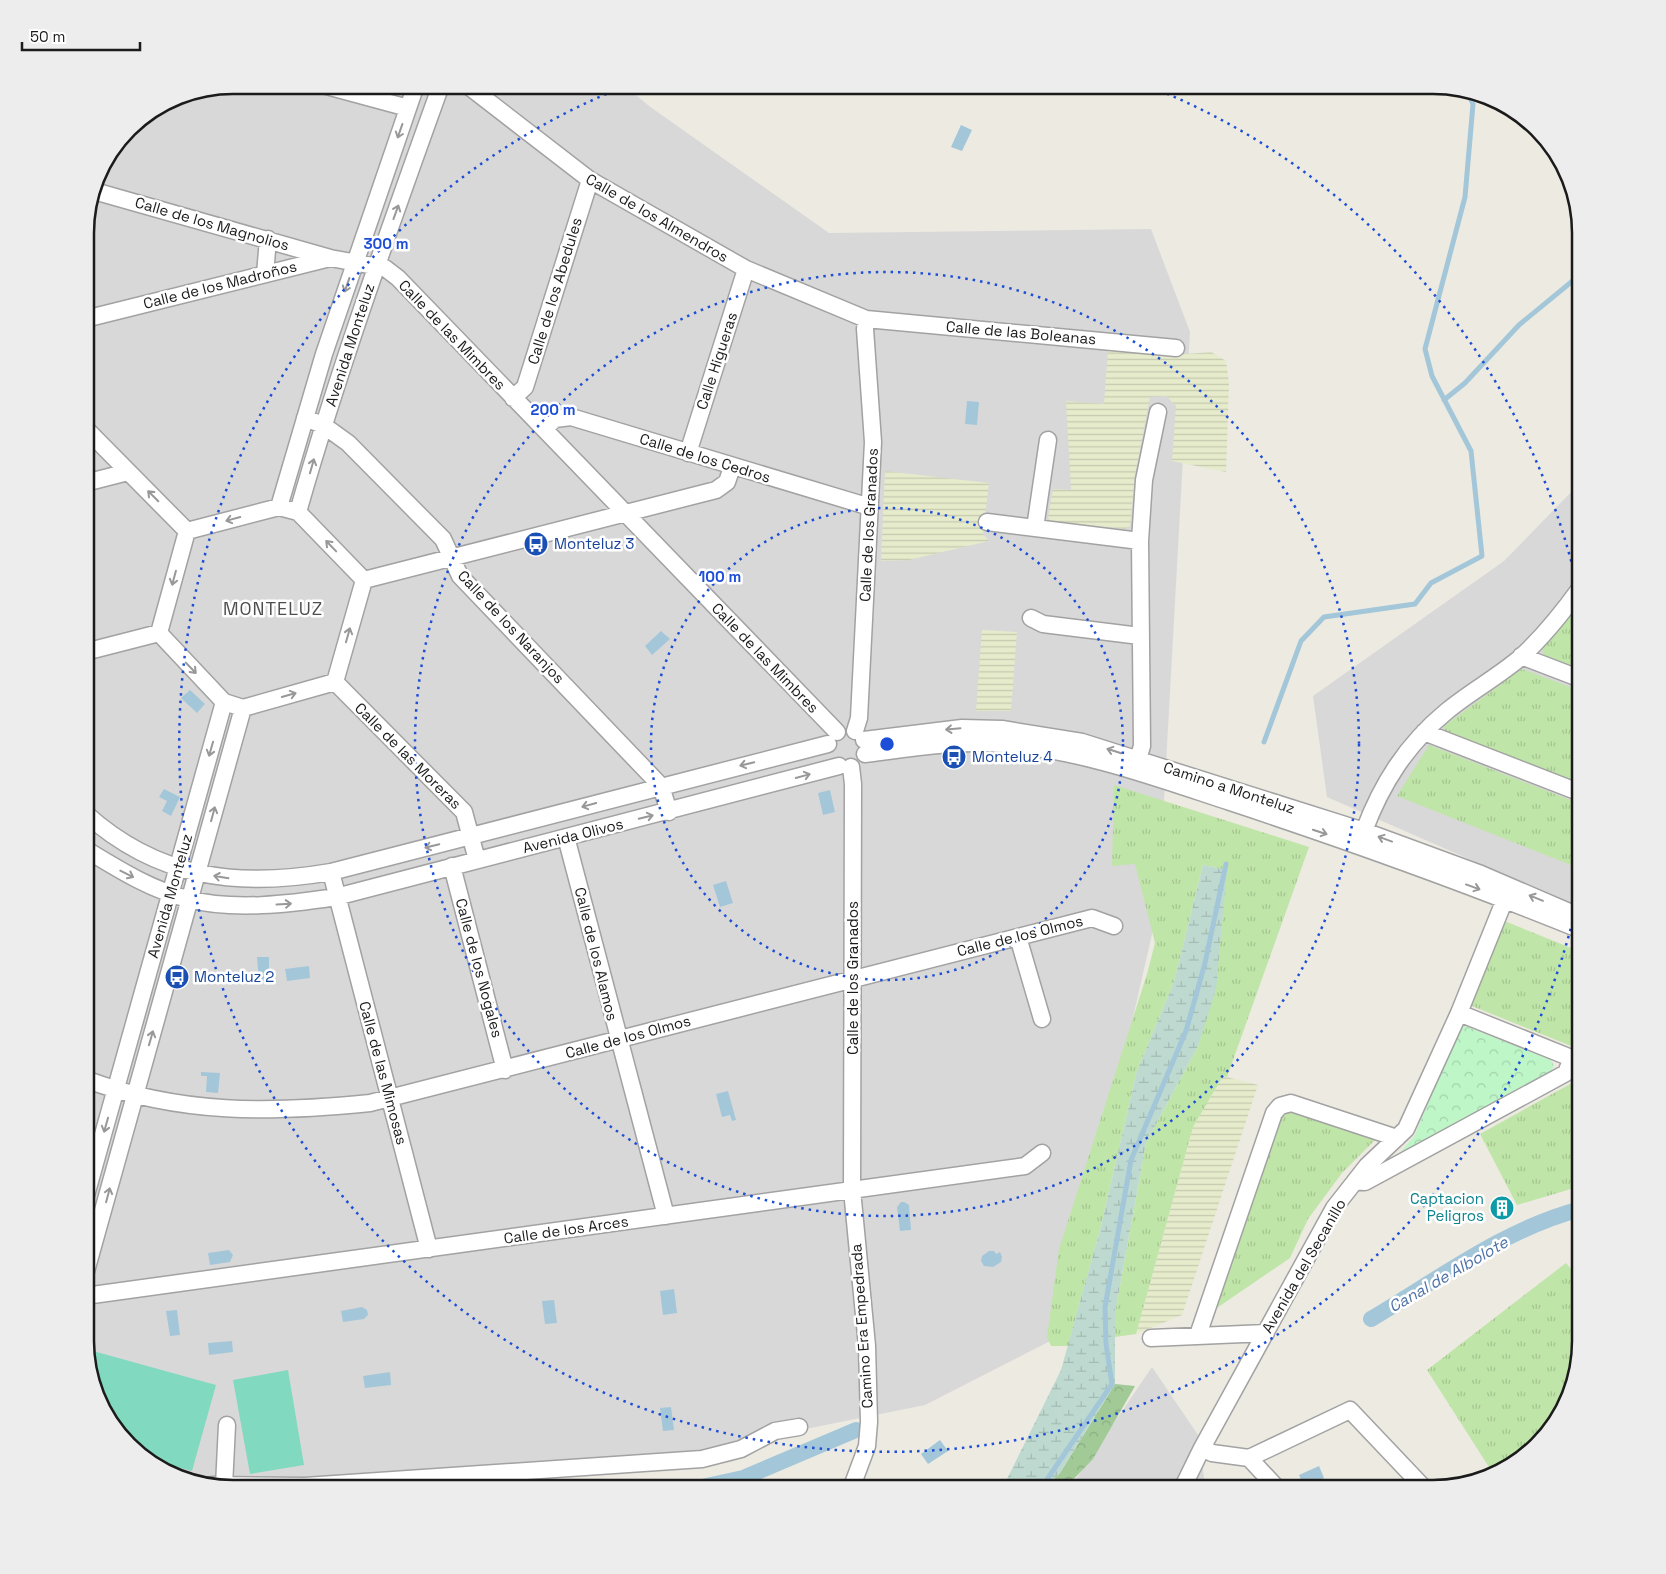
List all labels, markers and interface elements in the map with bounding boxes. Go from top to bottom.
scale bar [22,20,140,52]
text: 50 m [30,27,65,46]
one-way arrow [395,123,404,138]
street label: Calle de los Almendros [583,169,732,266]
street label: Calle de los Magnolios [133,192,291,255]
one-way arrow [392,204,401,220]
street label: Calle de los Abedules [523,215,586,367]
text: 300 m [363,234,409,253]
street label: Calle de los Madroños [141,256,299,313]
street label: Calle de las Mimbres [395,275,510,394]
one-way arrow [342,276,351,292]
street label: Avenida Monteluz [321,281,378,409]
street label: Calle Higueras [692,310,741,412]
street label: Calle de las Boleanas [945,316,1097,349]
text: 200 m [531,400,575,419]
street label: Calle de los Cedros [637,429,773,487]
street label: Calle de los Granados [855,448,882,602]
one-way arrow [307,458,317,474]
one-way arrow [147,491,159,503]
one-way arrow [226,515,242,524]
bus stop icon: Monteluz 3 [523,531,549,557]
place label: Monteluz 3 [554,534,634,553]
one-way arrow [325,540,337,552]
street label: Calle de los Naranjos [454,566,569,687]
text: 100 m [699,567,741,586]
one-way arrow [169,570,178,586]
district label: MONTELUZ [223,597,323,620]
street label: Calle de las Mimbres [708,598,823,717]
one-way arrow [344,627,354,643]
one-way arrow [185,661,197,674]
one-way arrow [281,689,297,699]
street label: Calle de las Moreras [351,698,466,813]
one-way arrow [946,724,962,734]
centre of rings [878,735,896,753]
one-way arrow [206,741,216,757]
bus stop icon: Monteluz 4 [941,744,967,770]
one-way arrow [1106,746,1122,755]
place label: Monteluz 4 [972,747,1053,766]
street label: Camino a Monteluz [1161,757,1297,818]
one-way arrow [739,760,755,770]
one-way arrow [794,770,810,780]
one-way arrow [582,801,598,810]
one-way arrow [209,806,219,822]
one-way arrow [637,812,653,821]
street label: Avenida Olivos [521,814,625,857]
one-way arrow [1312,828,1328,837]
street label: Avenida Monteluz [143,832,196,960]
one-way arrow [1377,834,1393,843]
one-way arrow [425,842,441,851]
one-way arrow [119,870,134,879]
one-way arrow [213,871,229,881]
one-way arrow [1465,883,1480,892]
street label: Calle de los Alamos [571,885,622,1023]
one-way arrow [1529,893,1544,903]
street label: Calle de los Nogales [452,896,507,1040]
one-way arrow [276,899,292,908]
street label: Calle de los Granados [843,901,862,1055]
street label: Calle de los Olmos [955,911,1085,960]
bus stop icon: Monteluz 2 [164,964,190,990]
place label: Monteluz 2 [194,967,274,986]
street label: Calle de las Mimosas [355,999,412,1147]
street label: Calle de los Olmos [563,1011,693,1062]
one-way arrow [147,1030,156,1046]
one-way arrow [101,1116,110,1132]
one-way arrow [103,1187,113,1203]
place label: Captacion Peligros [1410,1189,1484,1225]
street label: Avenida del Secanillo [1257,1195,1350,1336]
building icon: Captacion Peligros [1489,1195,1515,1221]
street label: Calle de los Arces [502,1211,630,1248]
water label: Canal de Albolote [1385,1231,1512,1317]
street label: Camino Era Empedrada [846,1243,877,1409]

